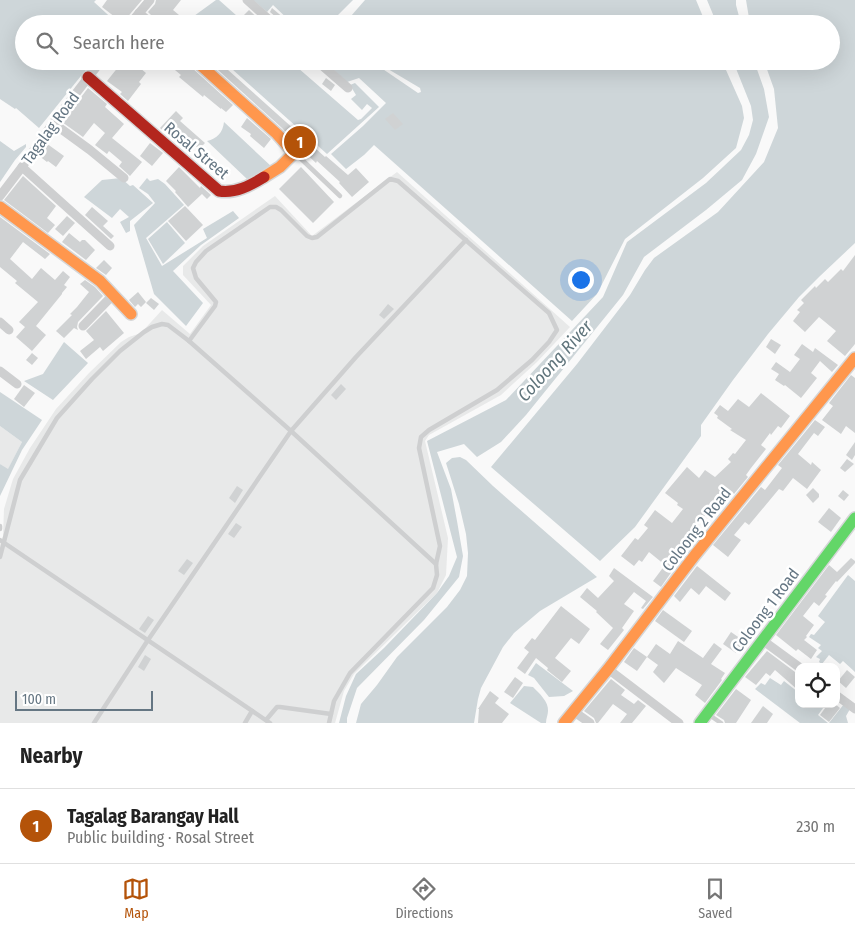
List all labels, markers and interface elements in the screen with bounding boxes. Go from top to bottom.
search box [15,15,840,70]
icon: search [33,29,61,57]
text: Search here [73,31,165,54]
street label: Tagalag Road [18,88,83,168]
street label: Rosal Street [160,118,233,183]
pin: 1 [284,123,316,161]
your location [568,267,594,293]
water label: Coloong River [513,315,598,406]
street label: Coloong 2 Road [658,484,735,575]
street label: Coloong 1 Road [728,565,803,656]
map controls [795,663,840,708]
button: locate [795,663,840,708]
scale bar [15,688,152,711]
text: 100 m [22,691,56,708]
text: Nearby [20,743,82,769]
text: Tagalag Barangay Hall [67,805,239,828]
text: 1 [33,817,39,836]
text: 230 m [796,817,835,836]
text: Public building · Rosal Street [67,828,254,847]
tab: Map [122,875,150,922]
tab: Directions [395,875,453,922]
tab: Saved [698,875,733,922]

